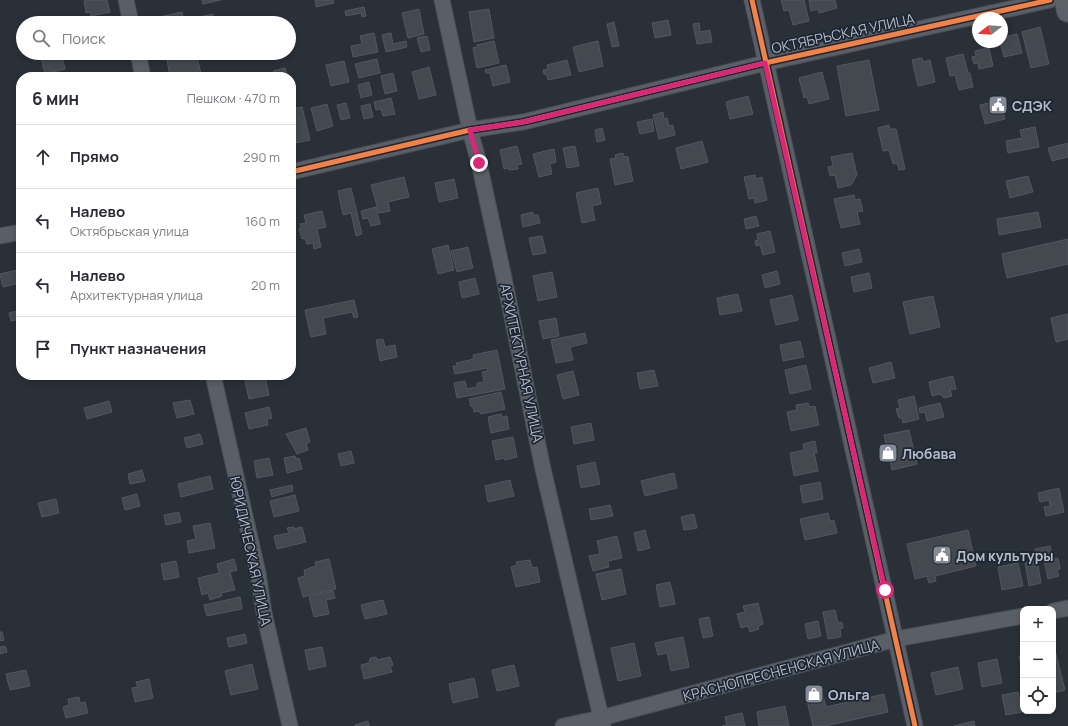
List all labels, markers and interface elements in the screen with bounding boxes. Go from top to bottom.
street label: ОКТЯБРЬСКАЯ УЛИЦА [770,9,916,57]
north arrow [972,12,1008,48]
search box [16,16,296,60]
icon: search [30,27,52,49]
text: Поиск [62,28,106,49]
text: 6 мин [32,87,79,110]
text: Пешком · 470 m [187,89,280,107]
public building icon: СДЭК [987,94,1009,116]
place label: СДЭК [1012,96,1053,115]
icon: ahead [32,146,54,168]
text: Прямо [70,146,119,167]
text: 290 m [243,148,280,166]
route end [470,154,488,172]
text: Налево [70,201,125,222]
icon: left [32,210,54,232]
text: 160 m [245,212,280,230]
text: Октябрьская улица [70,222,189,240]
text: Налево [70,265,125,286]
icon: left [32,274,54,296]
text: 20 m [251,276,280,294]
street label: АРХИТЕКТУРНАЯ УЛИЦА [496,282,548,444]
text: Архитектурная улица [70,286,203,304]
icon: arrive [32,338,54,360]
text: Пункт назначения [70,338,206,359]
shop icon: Любава [877,442,899,464]
place label: Любава [902,444,956,463]
street label: ЮРИДИЧЕСКАЯ УЛИЦА [226,475,276,628]
public building icon: Дом культуры [931,544,953,566]
place label: Дом культуры [956,546,1054,565]
route start [876,581,894,599]
map controls [1020,606,1056,714]
button: + [1020,606,1056,642]
street label: КРАСНОПРЕСНЕНСКАЯ УЛИЦА [681,635,881,705]
button: − [1020,642,1056,678]
button: locate [1020,678,1056,714]
shop icon: Ольга [803,683,825,705]
place label: Ольга [828,685,870,704]

